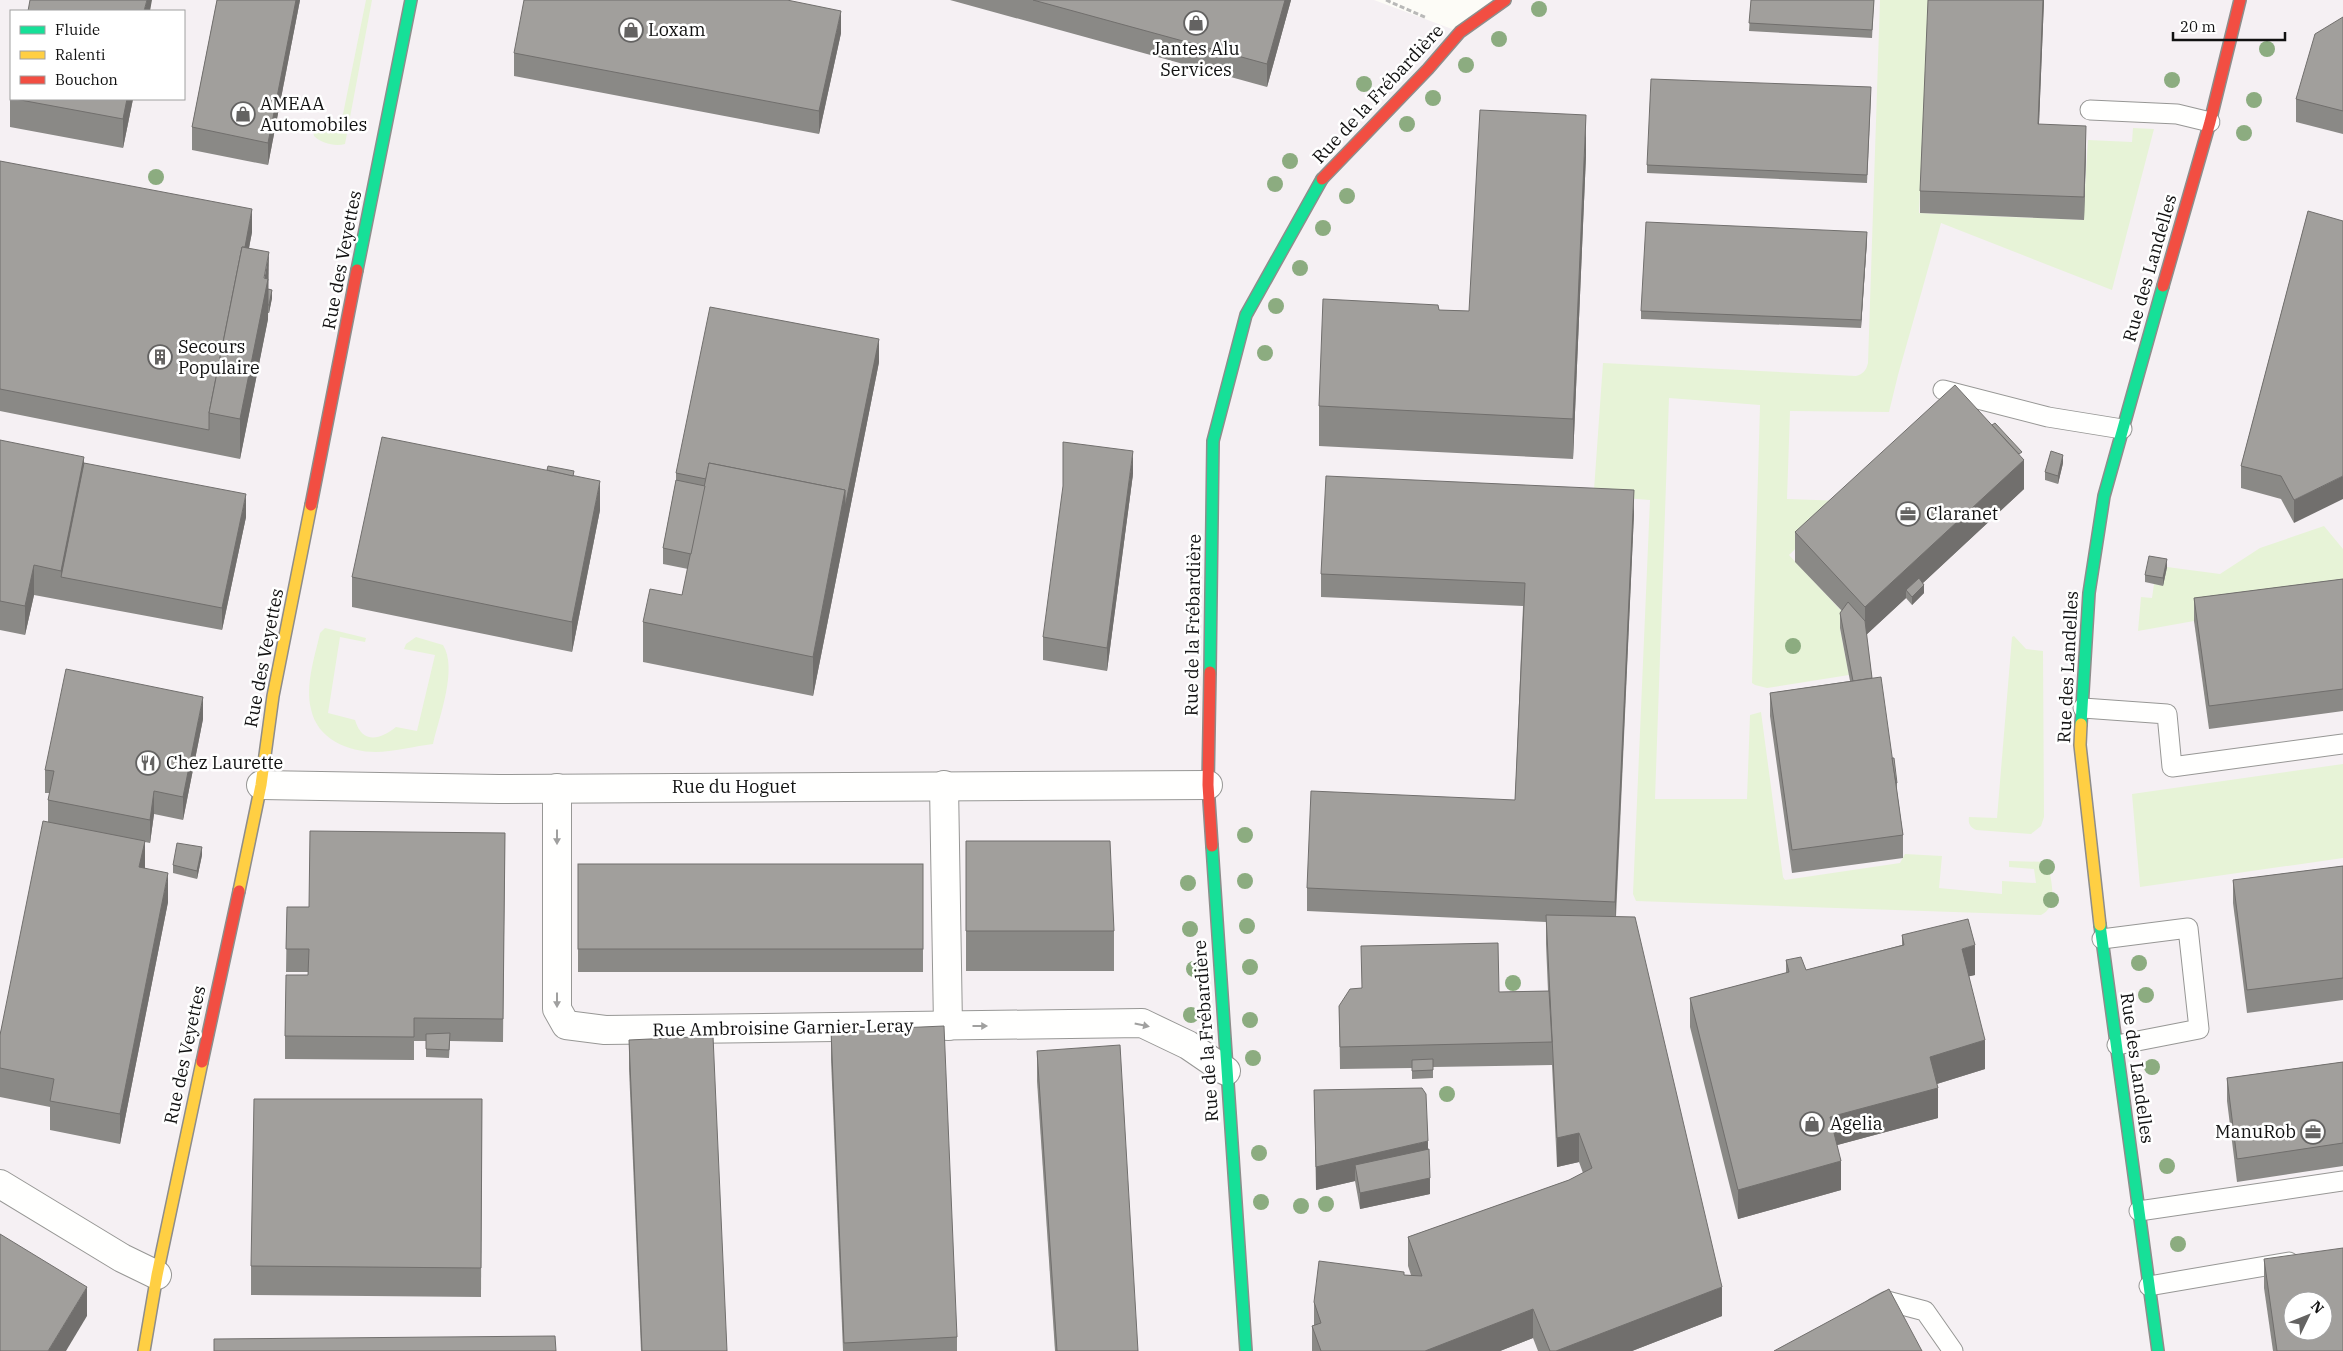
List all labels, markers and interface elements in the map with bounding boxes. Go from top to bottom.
legend [10,10,185,100]
shop icon: Jantes Alu Services [1183,10,1209,36]
scale bar [2173,10,2286,42]
shop icon: Loxam [618,17,644,43]
text: 20 m [2180,17,2216,36]
place label: Loxam [648,18,706,41]
street label: Rue de la Frébardière [1307,19,1448,168]
text: Fluide [55,20,100,39]
place label: Jantes Alu Services [1152,37,1240,81]
text: Ralenti [55,45,106,64]
text: Bouchon [55,70,118,89]
place label: AMEAA Automobiles [260,92,367,136]
shop icon: AMEAA Automobiles [230,101,256,127]
street label: Rue des Veyettes [317,188,366,331]
street label: Rue des Landelles [2117,191,2182,344]
place label: Secours Populaire [178,335,260,379]
building icon: Secours Populaire [147,344,173,370]
office icon: Claranet [1895,501,1921,527]
place label: Claranet [1926,502,1998,525]
street label: Rue de la Frébardière [1179,534,1206,716]
street label: Rue des Veyettes [239,586,288,729]
street label: Rue des Landelles [2052,590,2083,744]
restaurant icon: Chez Laurette [135,750,161,776]
place label: Chez Laurette [166,751,283,774]
street label: Rue du Hoguet [672,775,796,798]
one-way arrow [553,829,561,845]
street label: Rue de la Frébardière [1188,939,1223,1123]
street label: Rue des Veyettes [159,983,210,1126]
street label: Rue des Landelles [2116,991,2159,1145]
one-way arrow [553,992,561,1008]
street label: Rue Ambroisine Garnier-Leray [652,1014,914,1041]
one-way arrow [1135,1021,1150,1029]
one-way arrow [973,1022,989,1030]
shop icon: Agelia [1799,1111,1825,1137]
place label: Agelia [1830,1112,1883,1135]
office icon: ManuRob [2300,1119,2326,1145]
place label: ManuRob [2215,1120,2296,1143]
north arrow [2283,1291,2333,1341]
text: N [2307,1297,2328,1317]

